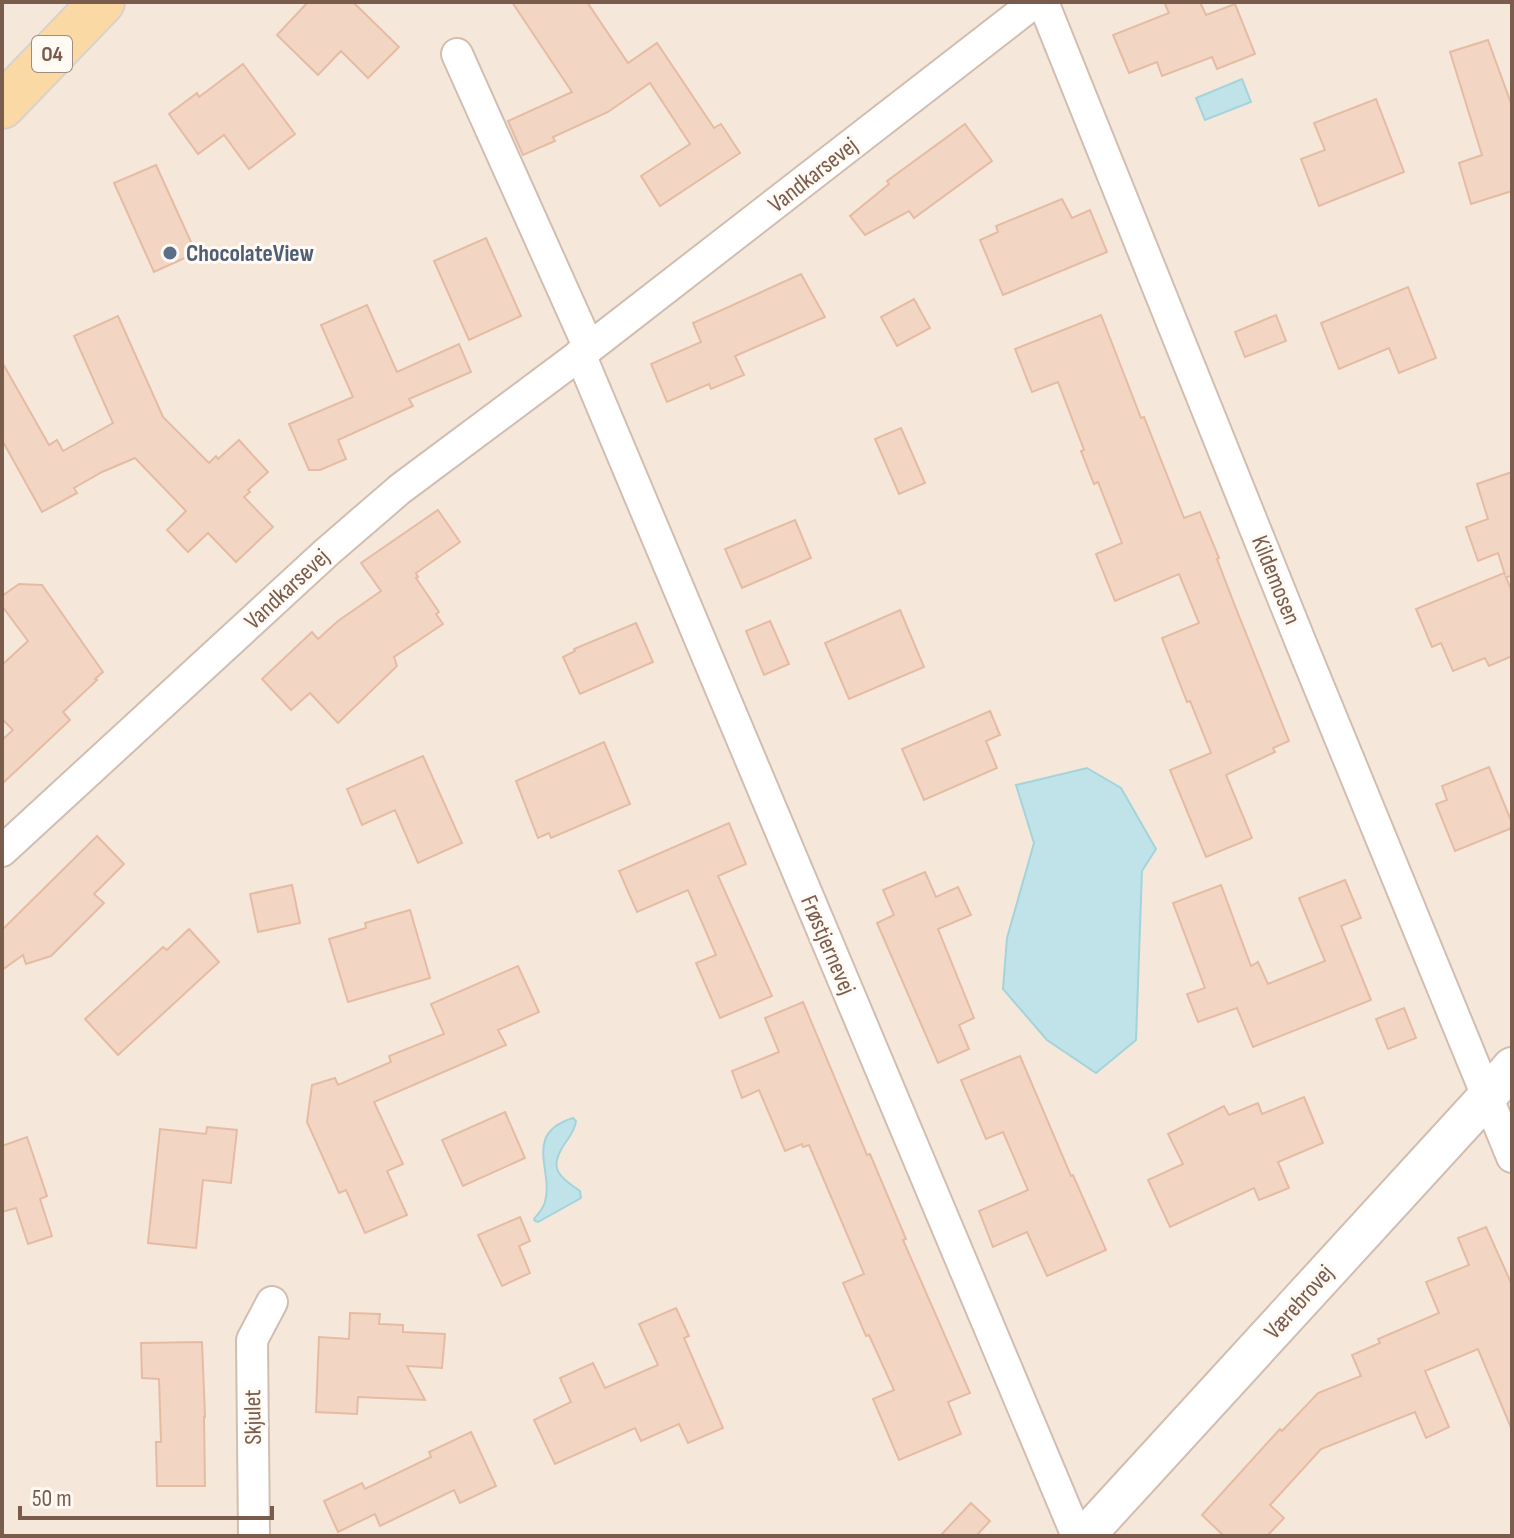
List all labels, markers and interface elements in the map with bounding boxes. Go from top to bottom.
road number: O4 [32,36,72,72]
street label: Vandkarsevej [762,131,864,219]
place label: ChocolateView [186,239,315,268]
marker: ChocolateView [161,244,179,262]
street label: Kildemosen [1245,531,1307,629]
street label: Vandkarsevej [238,542,336,636]
street label: Frøstjernevej [794,891,862,999]
street label: Værebrovej [1258,1259,1340,1345]
street label: Skjulet [238,1389,268,1445]
scale bar [20,1470,272,1520]
text: 50 m [32,1484,72,1513]

